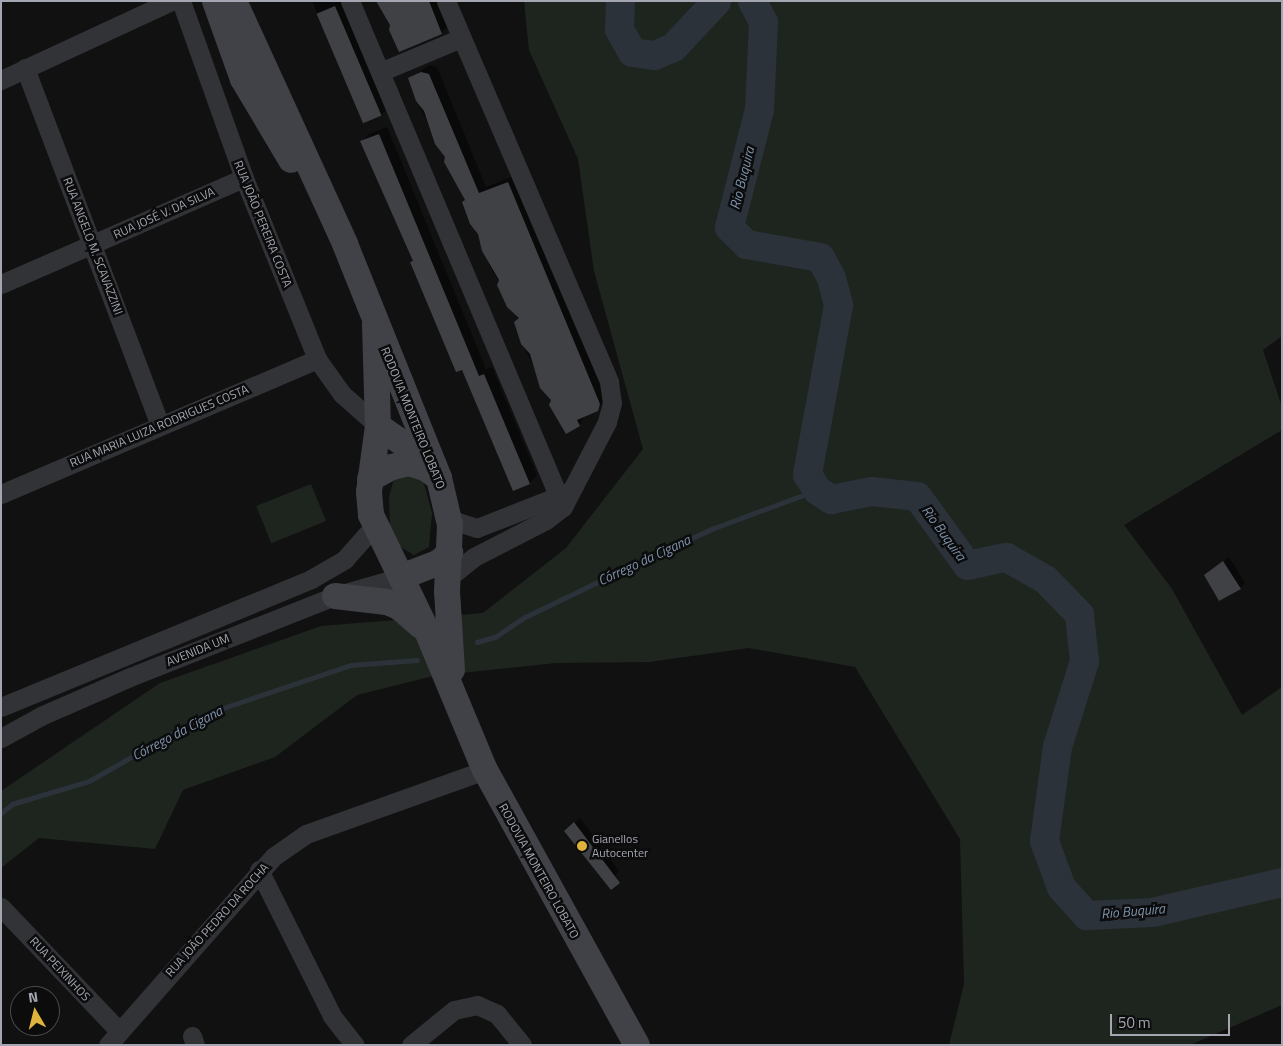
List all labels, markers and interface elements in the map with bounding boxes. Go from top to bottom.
water label: Rio Buquira [726,145,758,211]
street label: RUA JOÃO PEREIRA COSTA [231,159,295,289]
street label: RUA ANGELO M. SCAVAZZINI [60,175,126,317]
street label: RUA JOSÉ V. DA SILVA [111,184,217,242]
street label: RODOVIA MONTEIRO LOBATO [378,345,448,491]
street label: RUA MARIA LUIZA RODRIGUES COSTA [68,382,250,470]
water label: Rio Buquira [918,502,970,564]
water label: Córrego da Cigana [595,531,693,589]
street label: AVENIDA UM [164,631,232,669]
water label: Córrego da Cigana [129,702,225,764]
street label: RODOVIA MONTEIRO LOBATO [496,801,582,941]
place label: Gianellos Autocenter [592,832,648,860]
marker: Gianellos Autocenter [576,840,588,852]
street label: RUA JOÃO PEDRO DA ROCHA [162,860,272,980]
water label: Rio Buquira [1100,900,1166,922]
street label: RUA PEIXINHOS [27,934,93,1004]
north arrow [10,986,60,1036]
scale bar [1113,1004,1233,1036]
text: 50 m [1118,1011,1151,1034]

